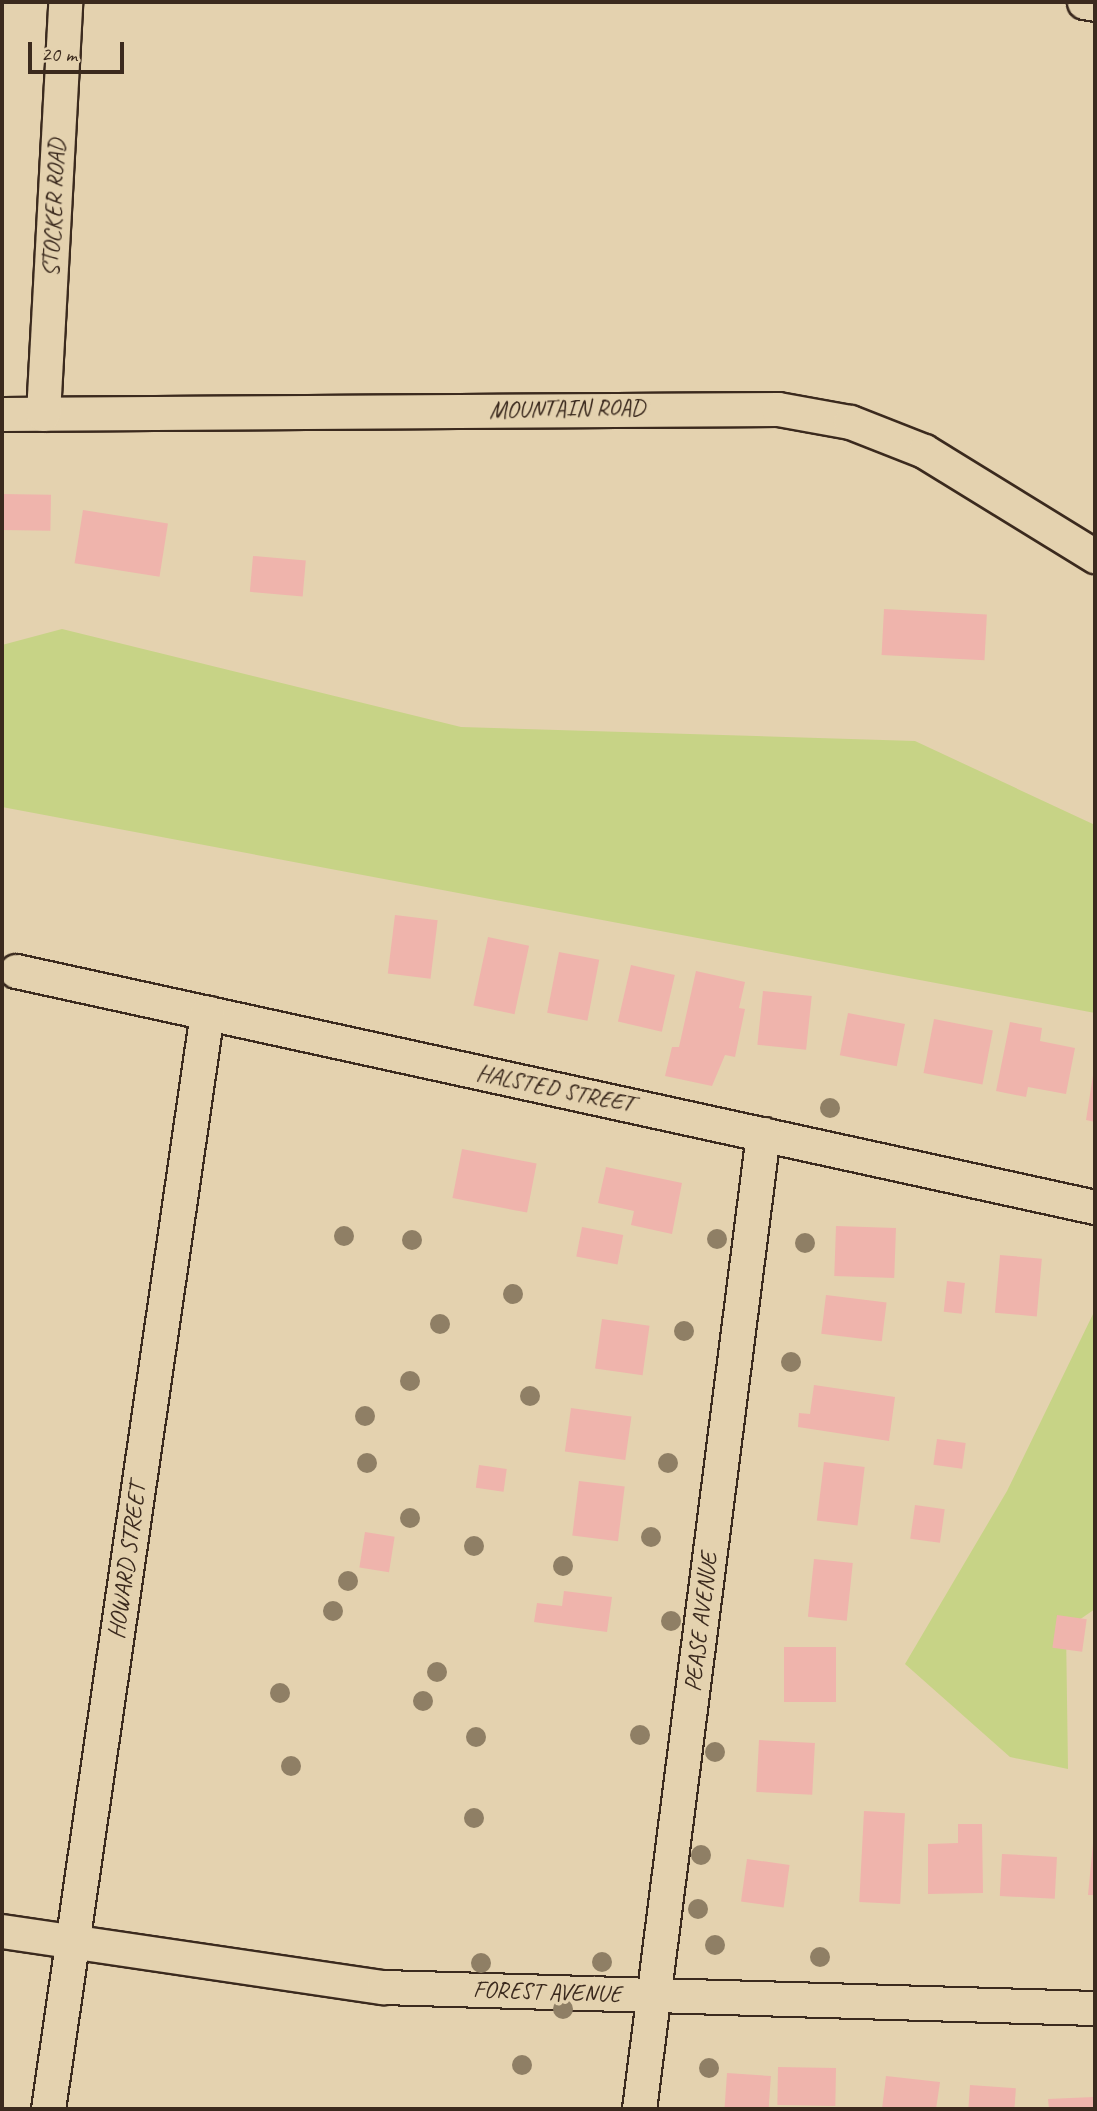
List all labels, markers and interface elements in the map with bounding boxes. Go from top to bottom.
scale bar [32,28,128,72]
text: 20 m [41,41,77,67]
street label: STOCKER ROAD [36,138,72,278]
street label: MOUNTAIN ROAD [488,393,646,425]
street label: HALSTED STREET [474,1058,636,1120]
street label: HOWARD STREET [102,1482,152,1640]
street label: PEASE AVENUE [678,1552,724,1692]
street label: FOREST AVENUE [472,1975,622,2009]

